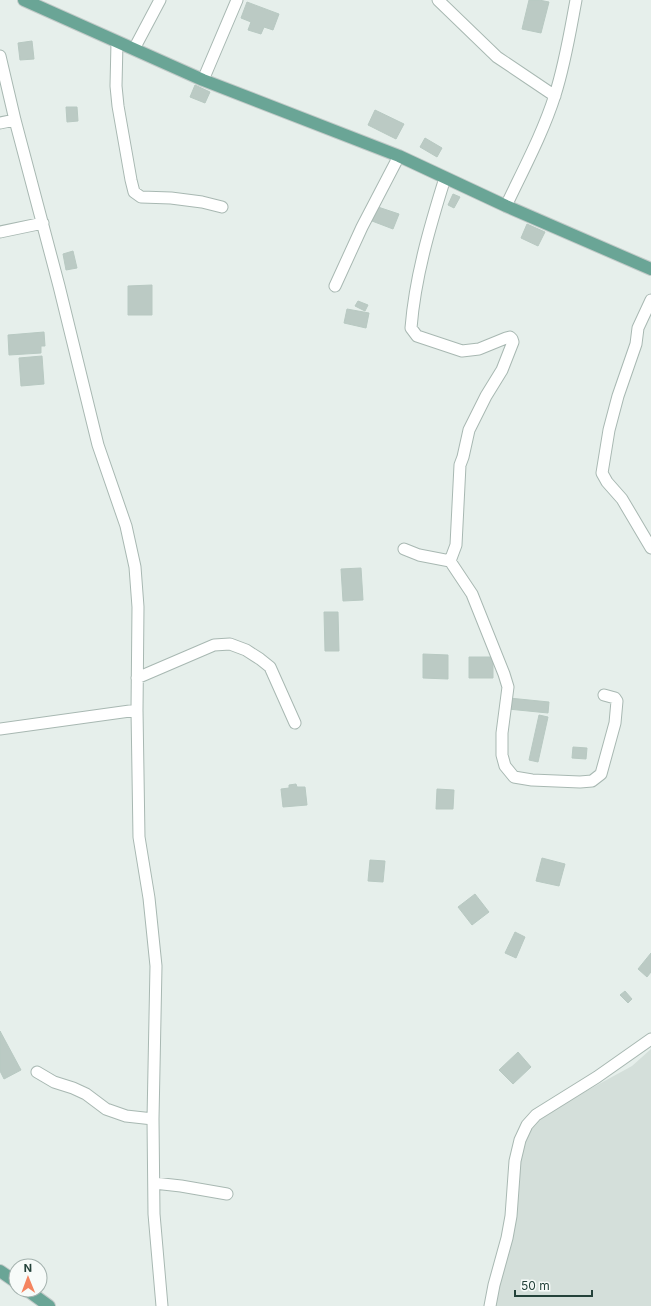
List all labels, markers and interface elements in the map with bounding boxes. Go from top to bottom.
north arrow [8,1258,48,1298]
text: N [24,1261,32,1275]
scale bar [515,1272,592,1298]
text: 50 m [521,1278,550,1293]

